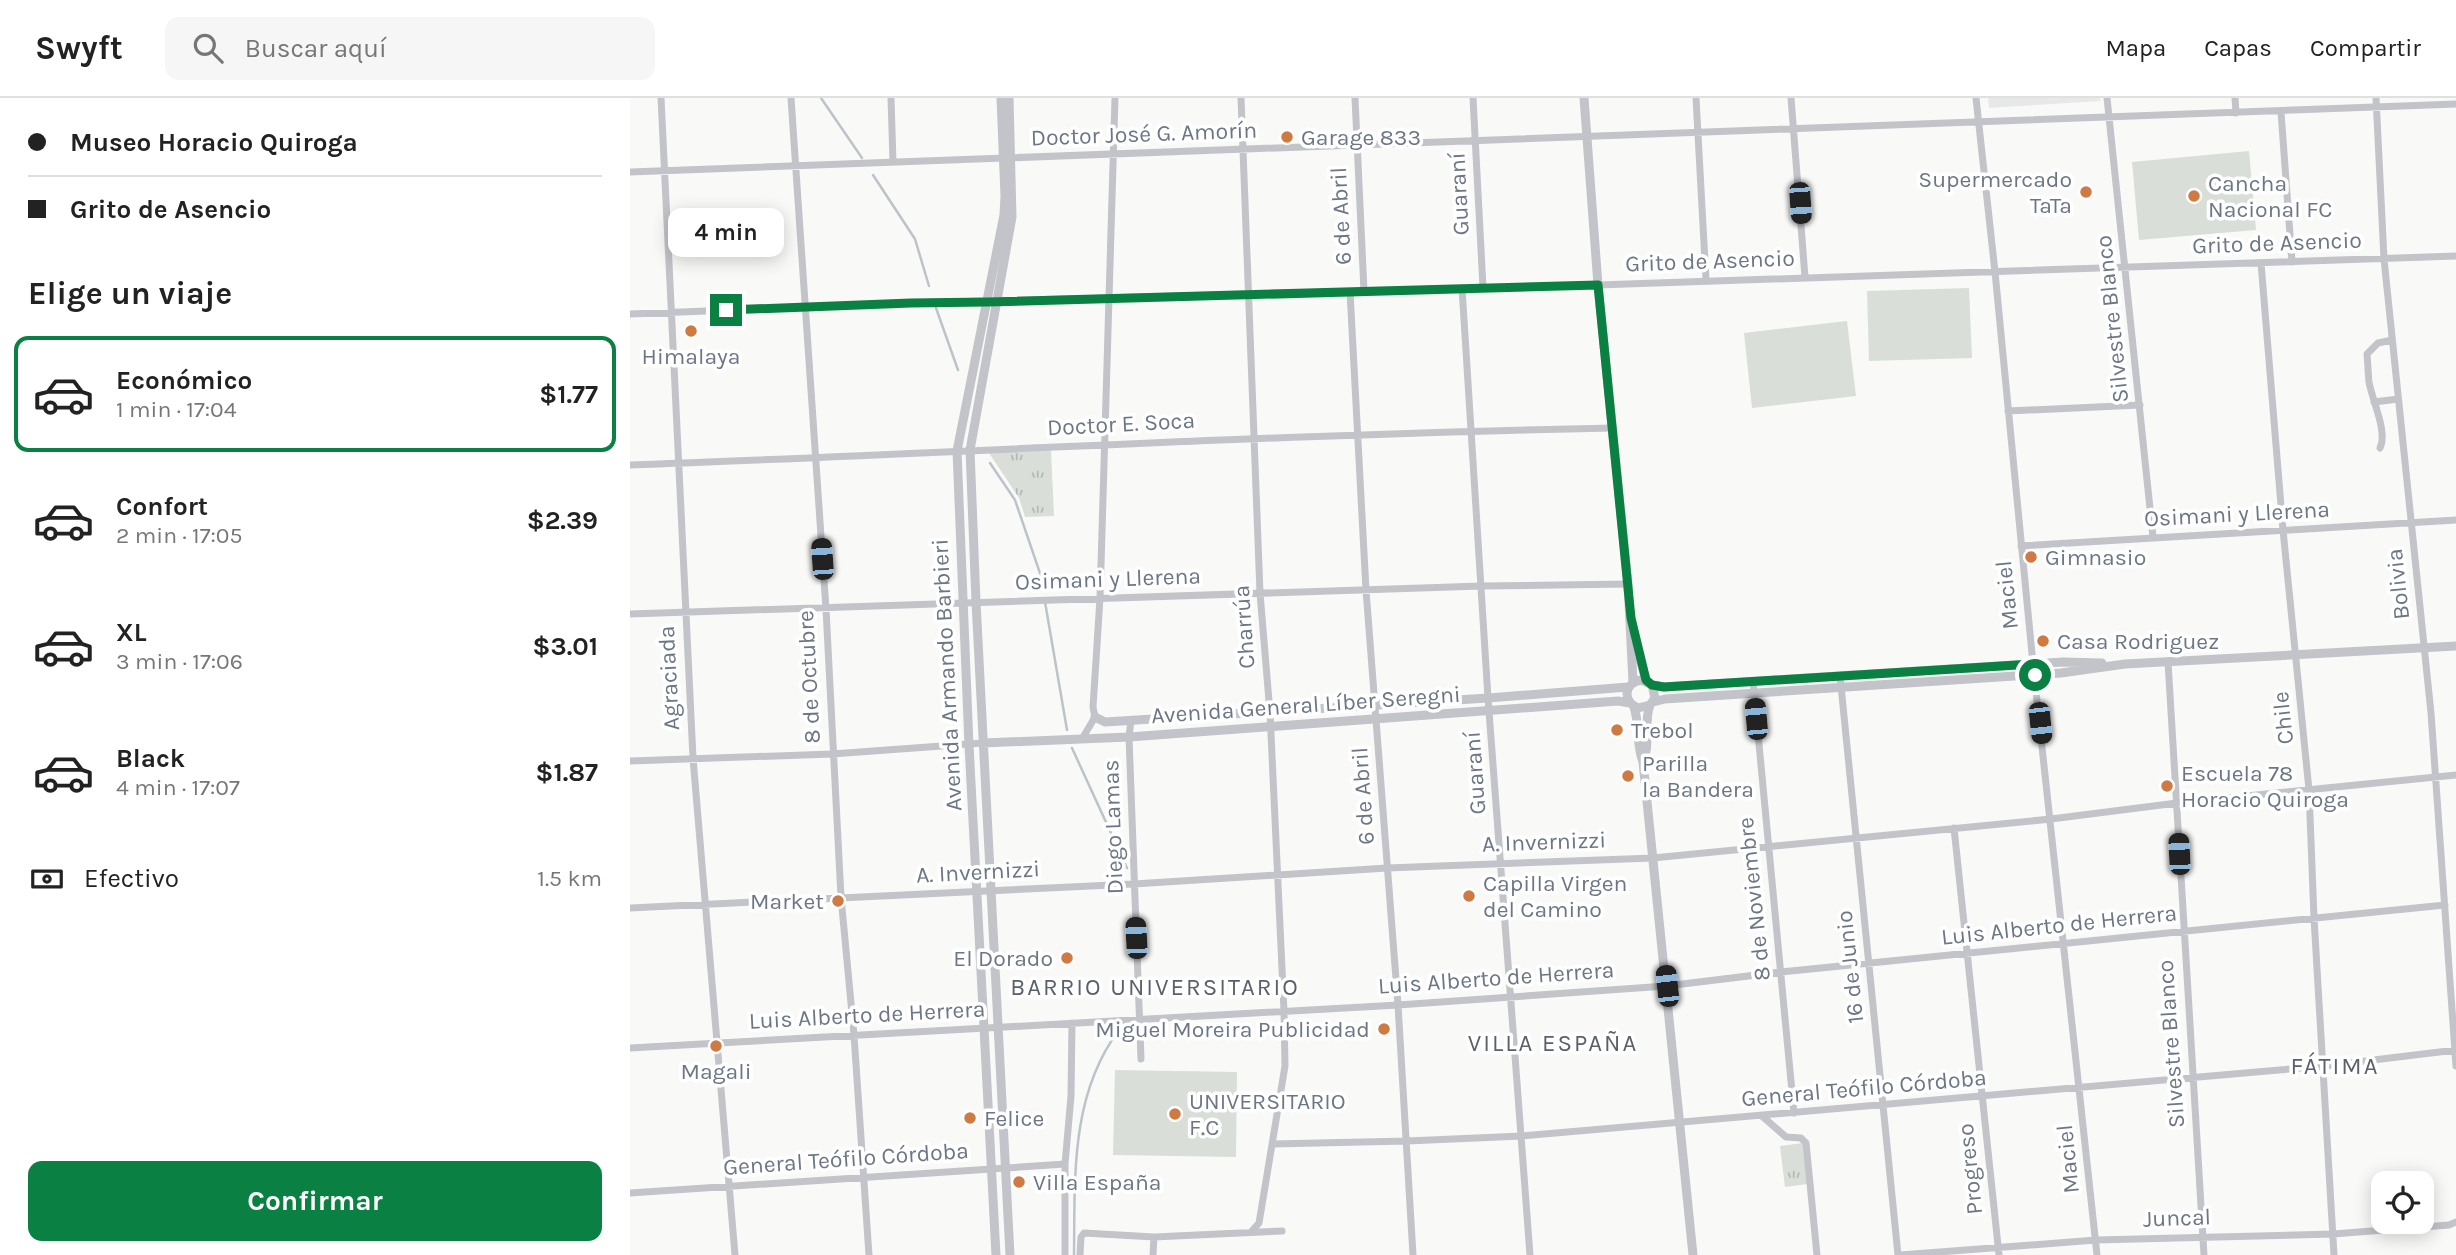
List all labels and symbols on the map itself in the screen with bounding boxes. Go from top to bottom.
street label: Doctor José G. Amorín [1030,117,1258,151]
place label: Garage 833 [1301,124,1421,151]
marker: Garage 833 [1279,129,1295,145]
street label: Guaraní [1443,152,1475,236]
street label: 6 de Abril [1325,166,1357,266]
place label: Supermercado TaTa [1918,166,2072,219]
place label: Cancha Nacional FC [2208,170,2332,223]
car [1789,181,1812,225]
marker: Supermercado TaTa [2078,184,2094,200]
marker: Cancha Nacional FC [2186,188,2202,204]
callout: 4 min [668,208,784,258]
street label: Grito de Asencio [2192,227,2362,259]
street label: Silvestre Blanco [2090,234,2134,404]
street label: Grito de Asencio [1625,245,1795,277]
route end [710,294,742,326]
marker: Himalaya [683,323,699,339]
place label: Himalaya [642,343,740,370]
street label: Doctor E. Soca [1046,407,1196,441]
street label: Osimani y Llerena [2143,496,2331,532]
car [811,537,834,581]
street label: Avenida Armando Barbieri [926,538,968,812]
place label: Gimnasio [2045,544,2146,571]
street label: Bolivia [2381,547,2415,621]
marker: Gimnasio [2023,549,2039,565]
street label: Maciel [1990,559,2024,631]
street label: Osimani y Llerena [1015,562,1201,596]
street label: Charrúa [1228,584,1260,670]
street label: 8 de Octubre [792,610,826,744]
street label: Agraciada [653,625,685,731]
place label: Casa Rodriguez [2057,628,2219,655]
marker: Casa Rodriguez [2035,633,2051,649]
route start [2019,659,2051,691]
street label: Avenida General Líber Seregni [1150,681,1462,729]
street label: Chile [2267,690,2299,746]
car [1744,697,1769,741]
car [2028,701,2053,745]
place label: Trebol [1631,717,1694,744]
marker: Trebol [1609,722,1625,738]
street label: Guaraní [1459,730,1491,815]
street label: 6 de Abril [1346,746,1380,846]
place label: Parilla la Bandera [1642,750,1754,803]
street label: Diego Lamas [1097,759,1129,895]
place label: Escuela 78 Horacio Quiroga [2181,760,2349,813]
marker: Parilla la Bandera [1620,768,1636,784]
marker: Escuela 78 Horacio Quiroga [2159,778,2175,794]
street label: 8 de Noviembre [1732,816,1776,982]
street label: A. Invernizzi [1481,826,1607,858]
car [2168,832,2191,876]
street label: A. Invernizzi [915,855,1041,889]
place label: Capilla Virgen del Camino [1483,870,1627,923]
place label: Market [750,888,824,915]
marker: Capilla Virgen del Camino [1461,888,1477,904]
marker: Market [830,893,846,909]
street label: Luis Alberto de Herrera [1940,899,2178,951]
street label: 16 de Junio [1831,909,1869,1025]
car [1125,916,1148,960]
place label: El Dorado [953,945,1053,972]
marker: El Dorado [1059,950,1075,966]
street label: Luis Alberto de Herrera [1377,956,1615,1000]
street label: Silvestre Blanco [2152,959,2190,1129]
car [1655,964,1680,1008]
district label: BARRIO UNIVERSITARIO [1010,973,1300,1001]
street label: Luis Alberto de Herrera [748,995,986,1035]
place label: Miguel Moreira Publicidad [1095,1016,1370,1043]
marker: Miguel Moreira Publicidad [1376,1021,1392,1037]
district label: VILLA ESPAÑA [1468,1029,1638,1057]
marker: Magali [708,1038,724,1054]
district label: FÁTIMA [2291,1051,2379,1080]
place label: Magali [680,1058,752,1085]
street label: General Teófilo Córdoba [1740,1064,1988,1112]
place label: UNIVERSITARIO F.C [1189,1088,1346,1141]
place label: Felice [984,1105,1044,1132]
marker: UNIVERSITARIO F.C [1167,1106,1183,1122]
marker: Felice [962,1110,978,1126]
street label: Progreso [1952,1122,1988,1216]
street label: Maciel [2051,1123,2085,1195]
street label: General Teófilo Córdoba [722,1137,970,1181]
place label: Villa España [1033,1169,1161,1196]
marker: Villa España [1011,1174,1027,1190]
street label: Juncal [2143,1203,2211,1233]

